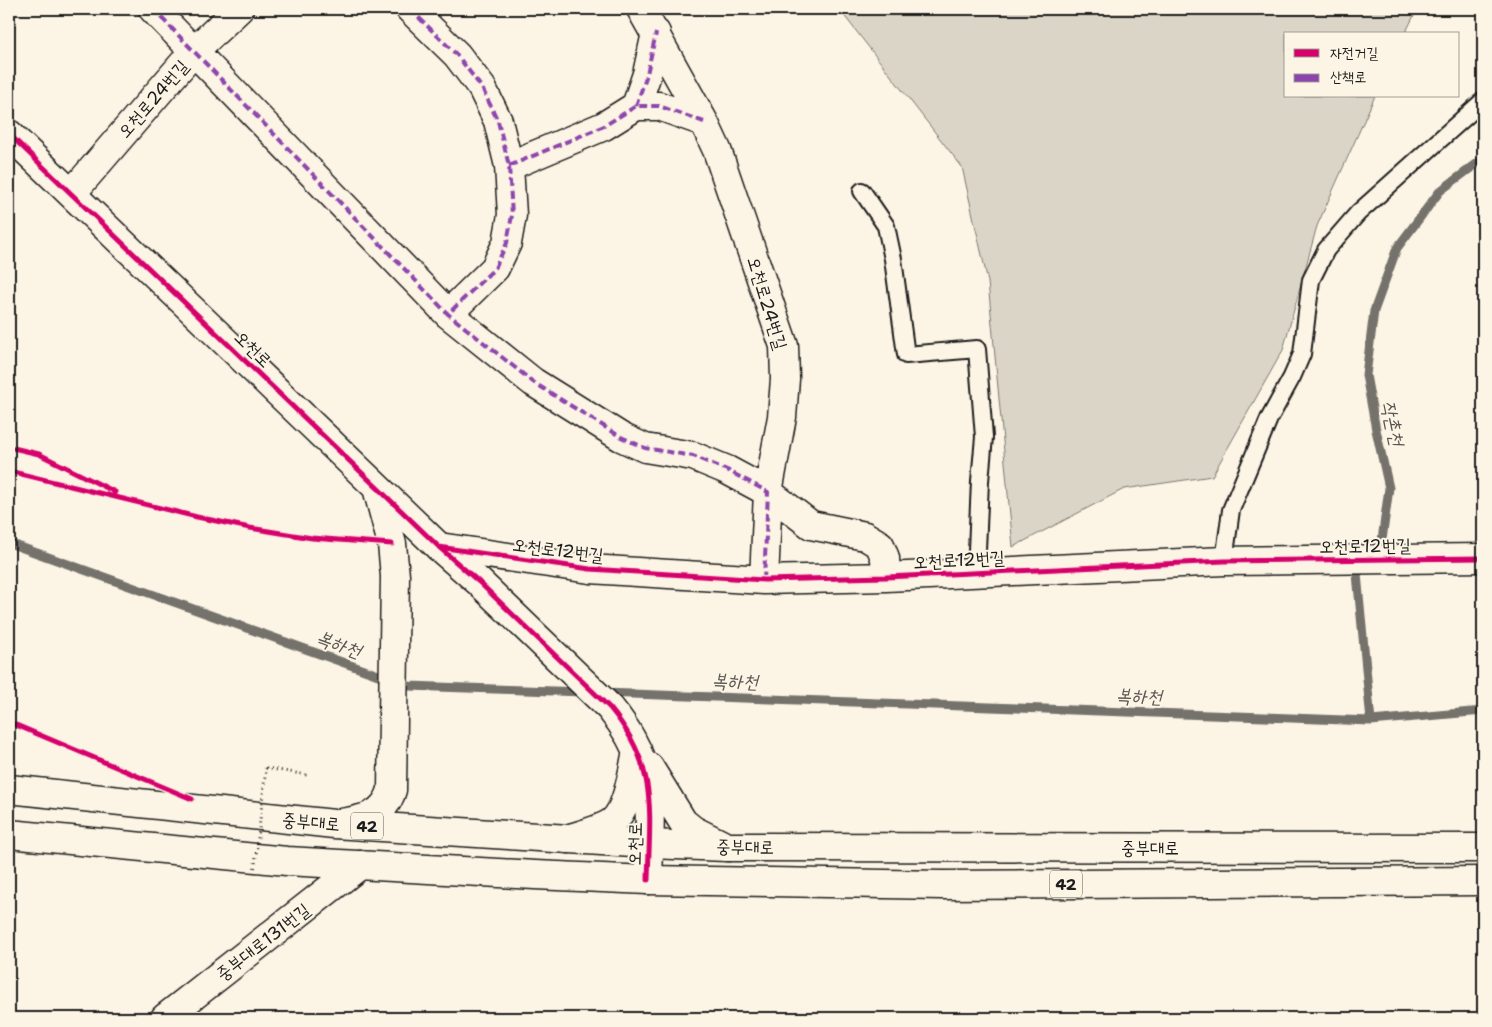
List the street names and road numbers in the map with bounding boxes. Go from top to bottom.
street label: 오천로24번길 [112,54,194,143]
street label: 오천로24번길 [741,253,793,353]
street label: 오천로 [229,325,277,373]
street label: 오천로12번길 [511,533,605,568]
street label: 오천로12번길 [1319,533,1412,559]
street label: 오천로12번길 [913,546,1006,574]
street label: 중부대로 [281,808,341,836]
road number: 42 [351,812,383,839]
street label: 오천로 [623,822,647,866]
street label: 중부대로 [716,834,774,860]
street label: 중부대로 [1121,836,1179,860]
road number: 42 [1050,871,1082,898]
street label: 중부대로131번길 [211,898,315,986]

